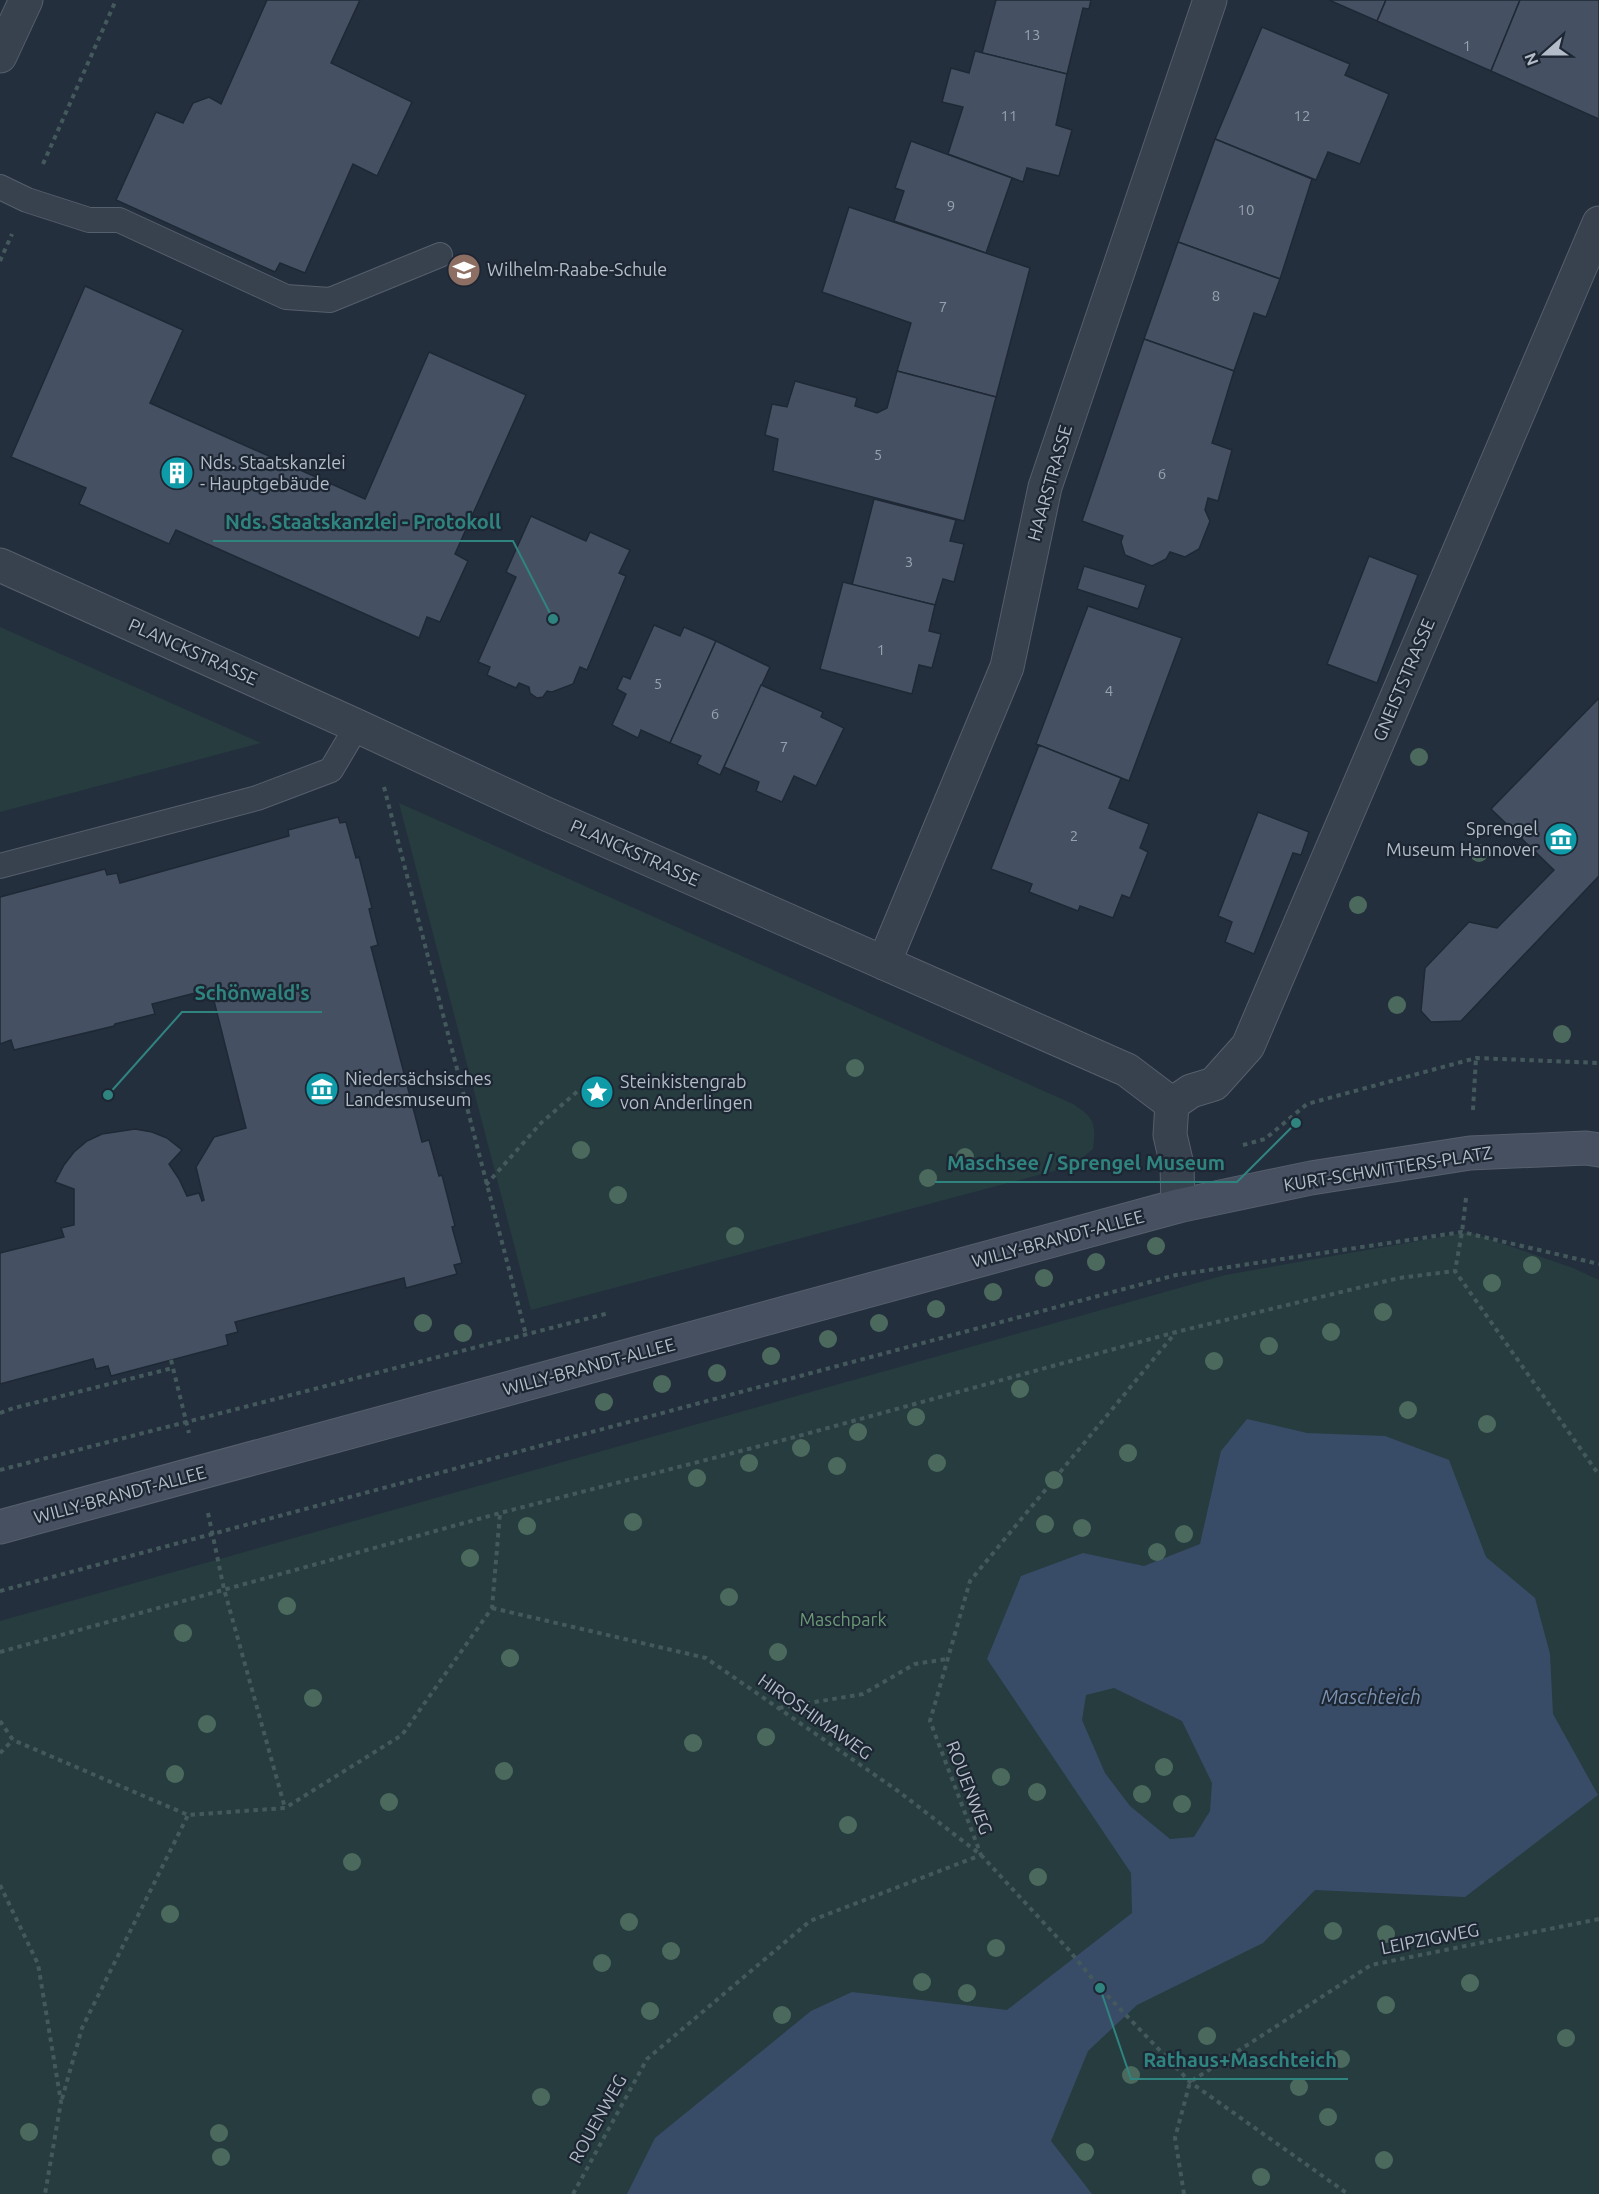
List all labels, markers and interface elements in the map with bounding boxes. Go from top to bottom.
north arrow [1515,24,1575,84]
house number: 13 [1024,26,1040,43]
house number: 1 [1463,37,1471,54]
text: N [1520,51,1542,68]
house number: 11 [1001,107,1017,124]
house number: 12 [1294,107,1310,124]
house number: 9 [947,197,955,214]
house number: 10 [1238,201,1254,218]
school or university icon: Wilhelm-Raabe-Schule [446,252,482,288]
place label: Wilhelm-Raabe-Schule [487,259,667,279]
house number: 8 [1212,287,1220,304]
house number: 7 [939,298,947,315]
street label: HAARSTRASSE [1023,422,1075,543]
house number: 5 [874,446,882,463]
place label: Nds. Staatskanzlei - Hauptgebäude [200,452,346,493]
building icon: Nds. Staatskanzlei - Hauptgebäude [159,455,195,491]
house number: 6 [1158,465,1166,482]
callout: Nds. Staatskanzlei - Protokoll [213,503,513,541]
text: Nds. Staatskanzlei - Protokoll [225,510,501,533]
house number: 3 [905,553,913,570]
street label: PLANCKSTRASSE [126,614,261,689]
street label: GNEISTSTRASSE [1368,615,1438,744]
house number: 1 [877,641,885,658]
house number: 5 [654,675,662,692]
house number: 4 [1105,682,1113,699]
house number: 6 [711,705,719,722]
house number: 7 [780,738,788,755]
street label: PLANCKSTRASSE [568,815,703,890]
place label: Sprengel Museum Hannover [1386,818,1538,859]
museum icon: Sprengel Museum Hannover [1543,821,1579,857]
house number: 2 [1070,827,1078,844]
callout: Schönwald's [182,974,322,1012]
text: Schönwald's [194,981,310,1004]
place label: Niedersächsisches Landesmuseum [345,1068,492,1109]
museum icon: Niedersächsisches Landesmuseum [304,1071,340,1107]
place label: Steinkistengrab von Anderlingen [620,1071,753,1112]
place icon: Steinkistengrab von Anderlingen [579,1074,615,1110]
street label: KURT-SCHWITTERS-PLATZ [1282,1142,1494,1194]
callout: Maschsee / Sprengel Museum [935,1144,1237,1182]
text: Maschsee / Sprengel Museum [947,1151,1225,1174]
street label: WILLY-BRANDT-ALLEE [969,1205,1146,1271]
street label: WILLY-BRANDT-ALLEE [500,1333,677,1399]
street label: WILLY-BRANDT-ALLEE [31,1461,208,1527]
park label: Maschpark [799,1609,887,1629]
street label: HIROSHIMAWEG [755,1669,876,1763]
water label: Maschteich [1321,1685,1421,1708]
street label: ROUENWEG [943,1738,997,1837]
street label: LEIPZIGWEG [1379,1919,1481,1957]
callout: Rathaus+Maschteich [1131,2041,1348,2079]
text: Rathaus+Maschteich [1143,2048,1337,2071]
street label: ROUENWEG [564,2070,630,2167]

